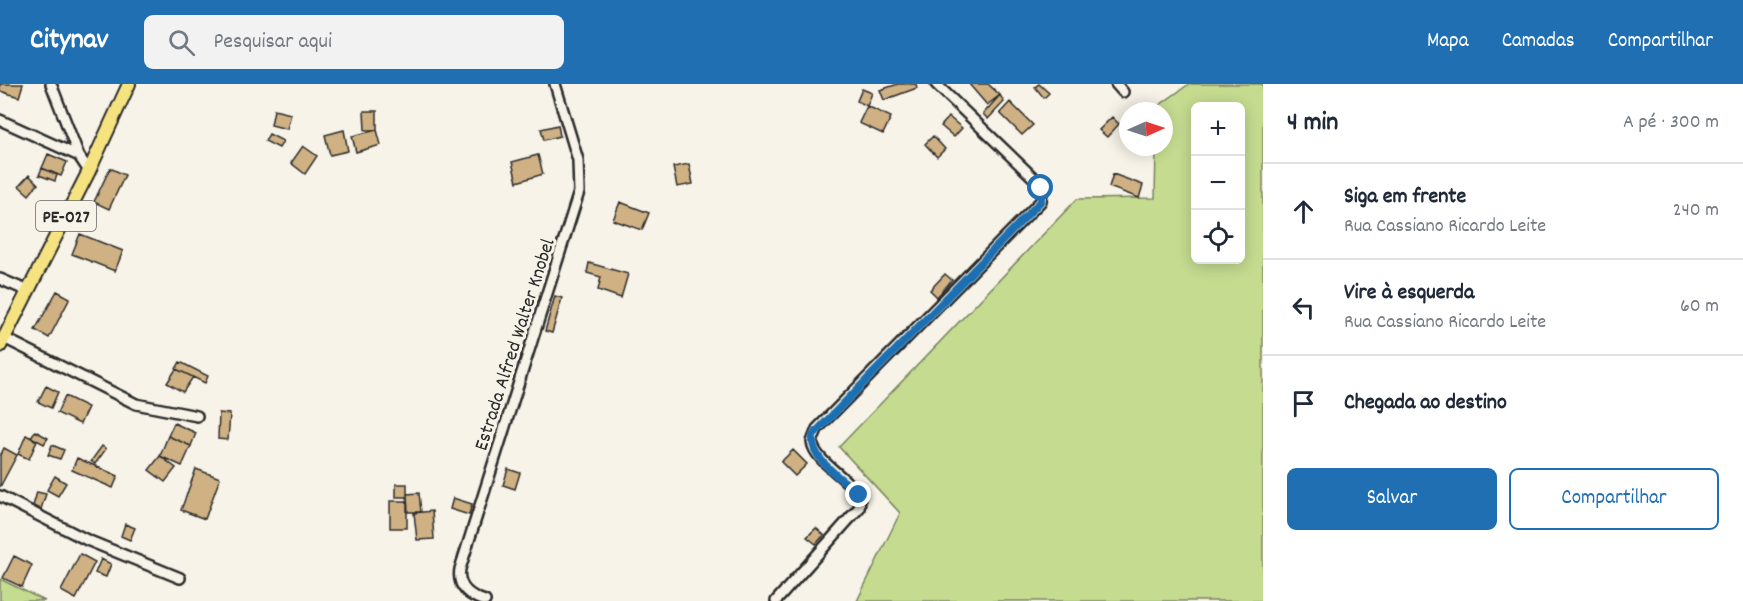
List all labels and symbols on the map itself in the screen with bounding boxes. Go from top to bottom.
north arrow [1119,102,1173,156]
route start [1027,174,1053,200]
road number: PE-027 [36,201,96,231]
street label: Estrada Alfred Walter Knobel [468,235,563,455]
route end [845,481,871,507]

